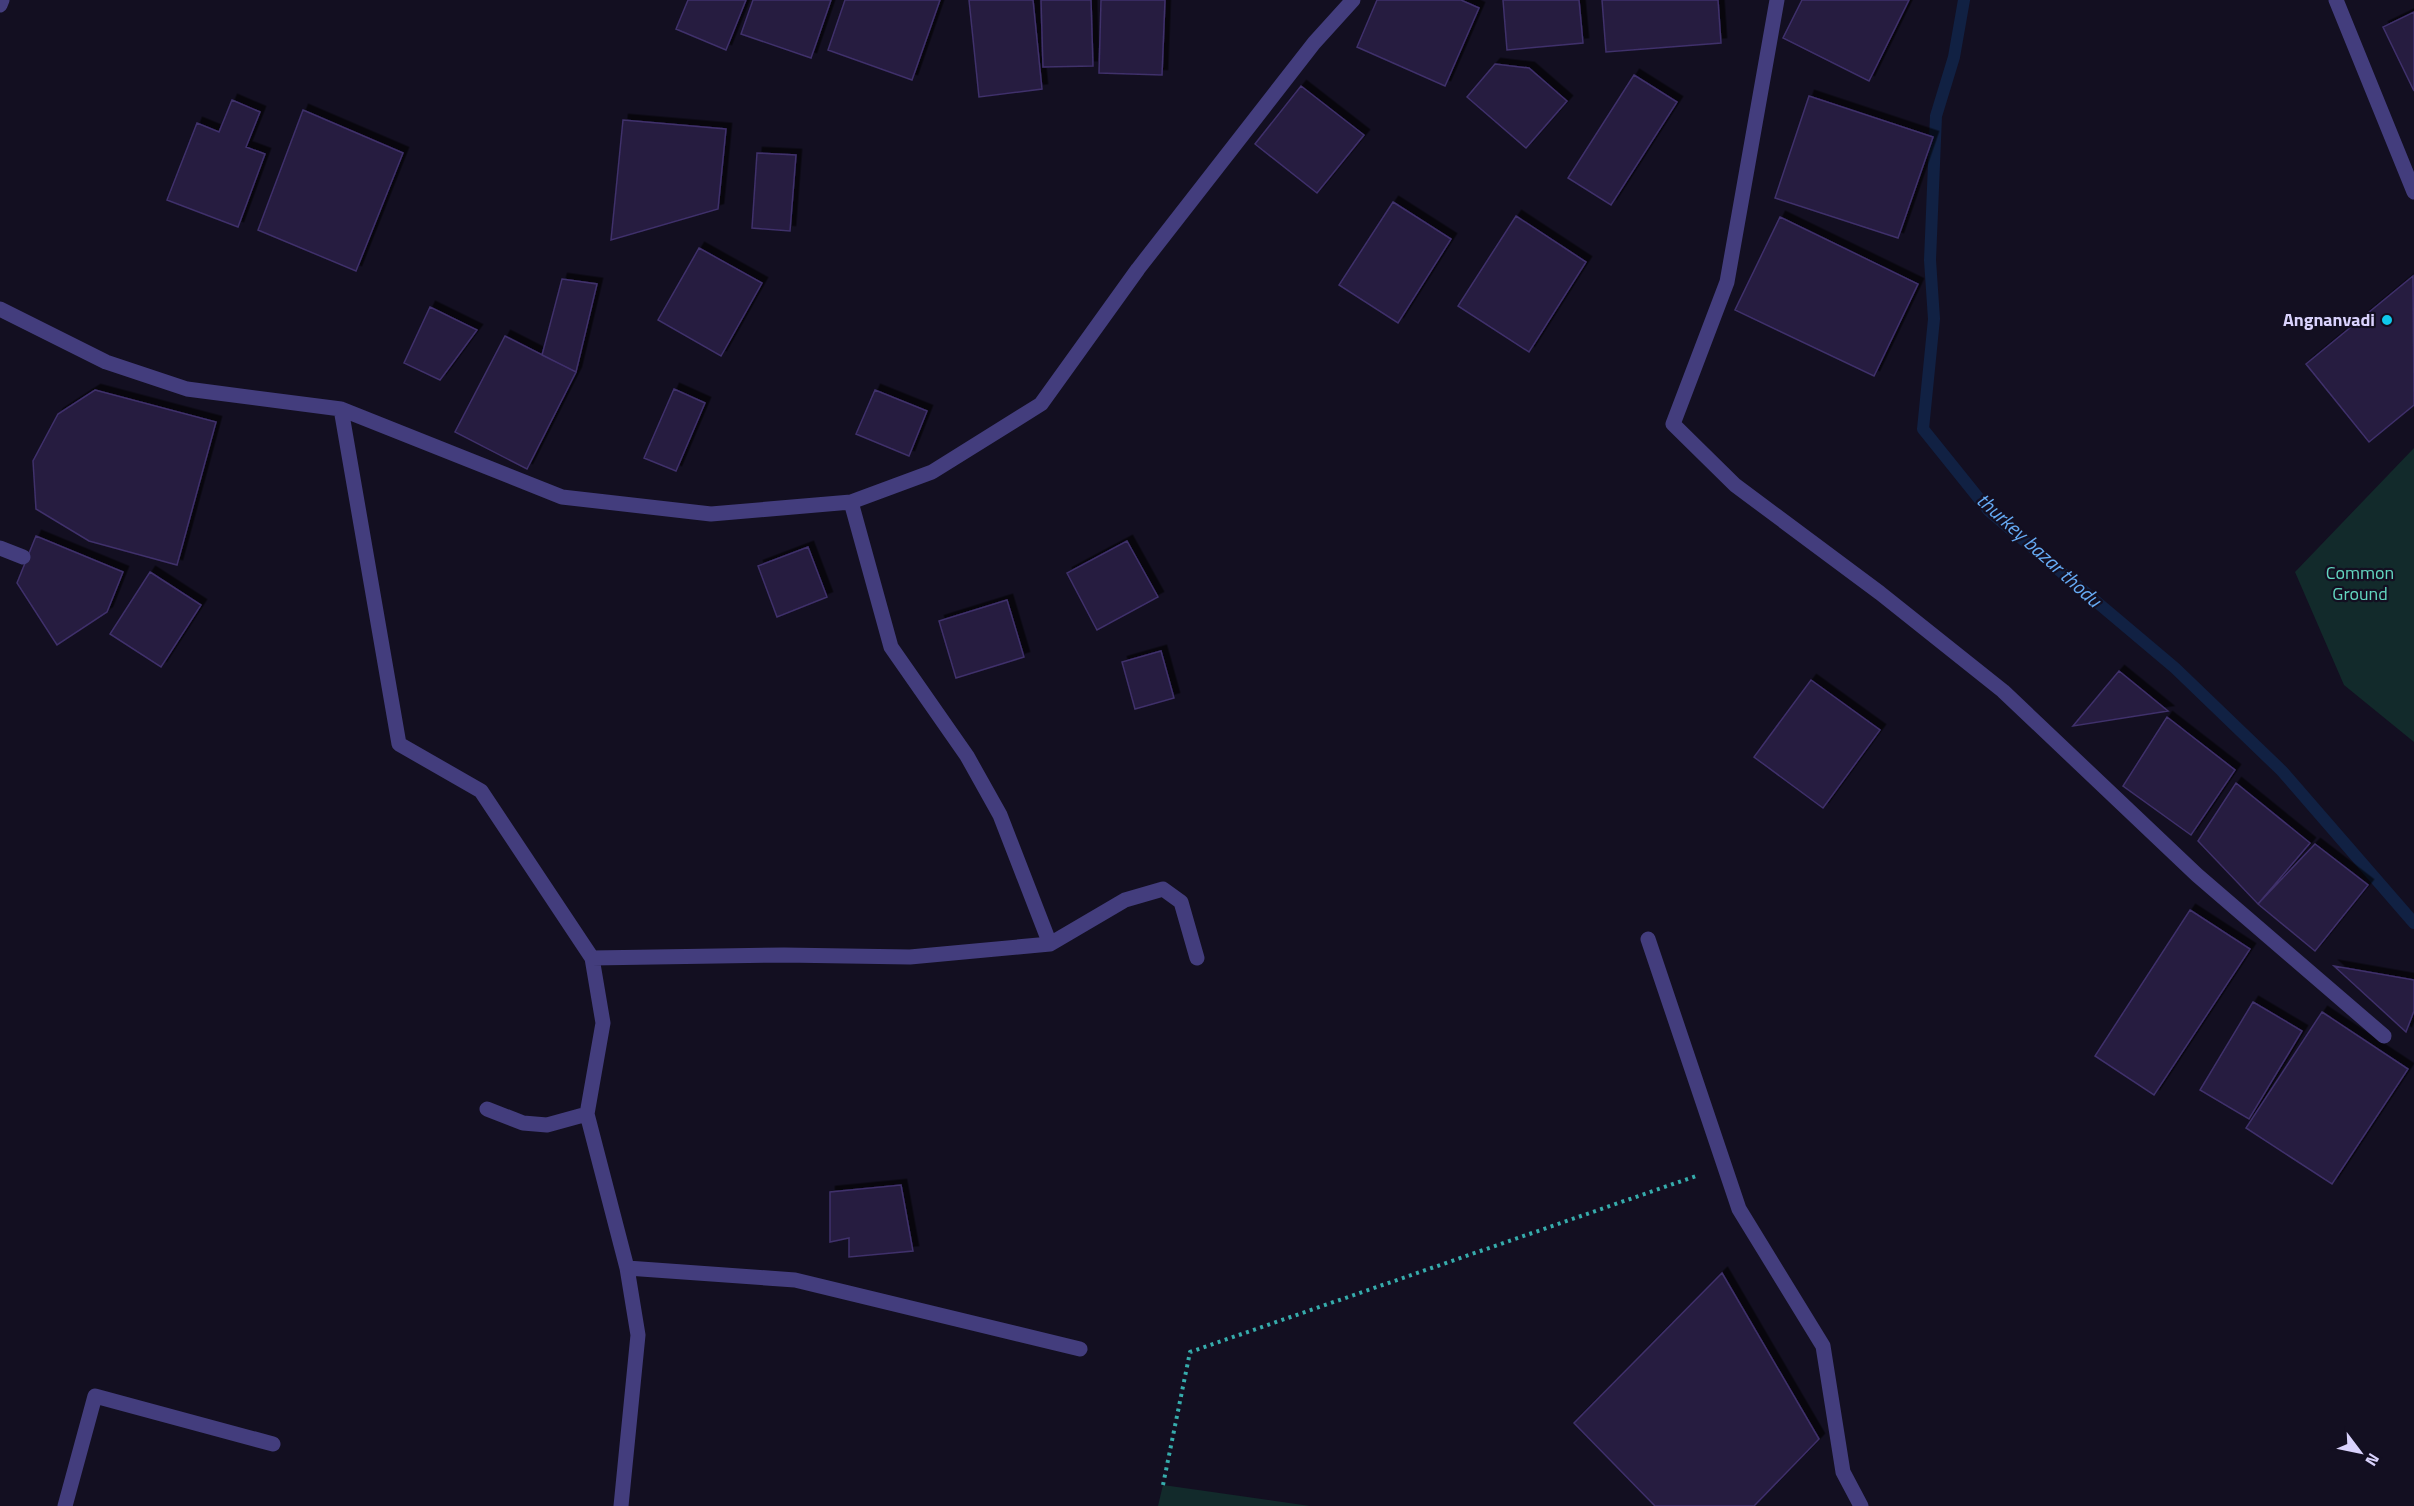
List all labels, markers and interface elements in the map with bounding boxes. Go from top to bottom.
place label: Angnanvadi [2283,306,2375,333]
marker: Angnanvadi [2380,313,2394,327]
water label: thurkey bazar thodu [1970,485,2110,615]
park label: Common Ground [2326,559,2394,607]
north arrow [2330,1422,2390,1482]
text: N [2360,1449,2386,1471]

